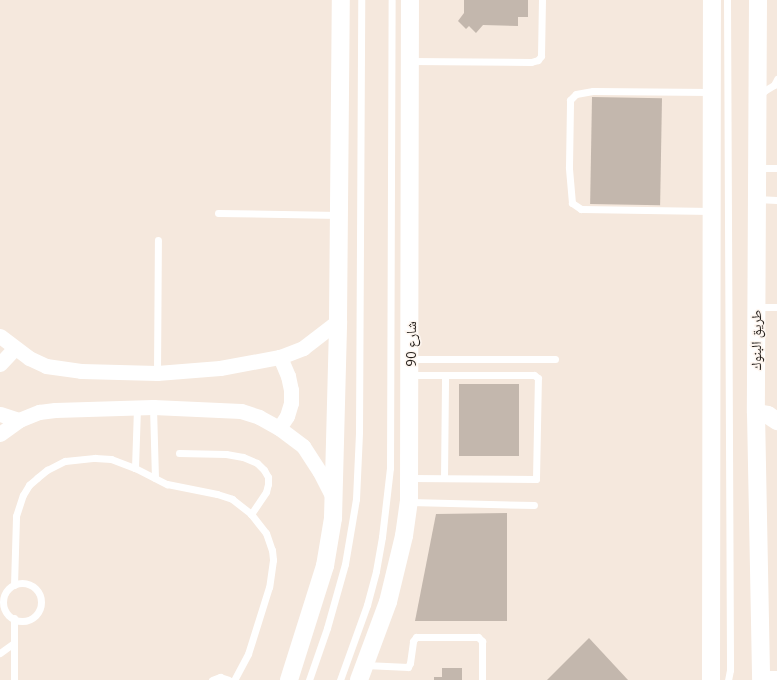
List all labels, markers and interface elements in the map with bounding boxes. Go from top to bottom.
street label: طريق البنوك [748,310,764,370]
street label: شارع 90 [403,321,419,367]

